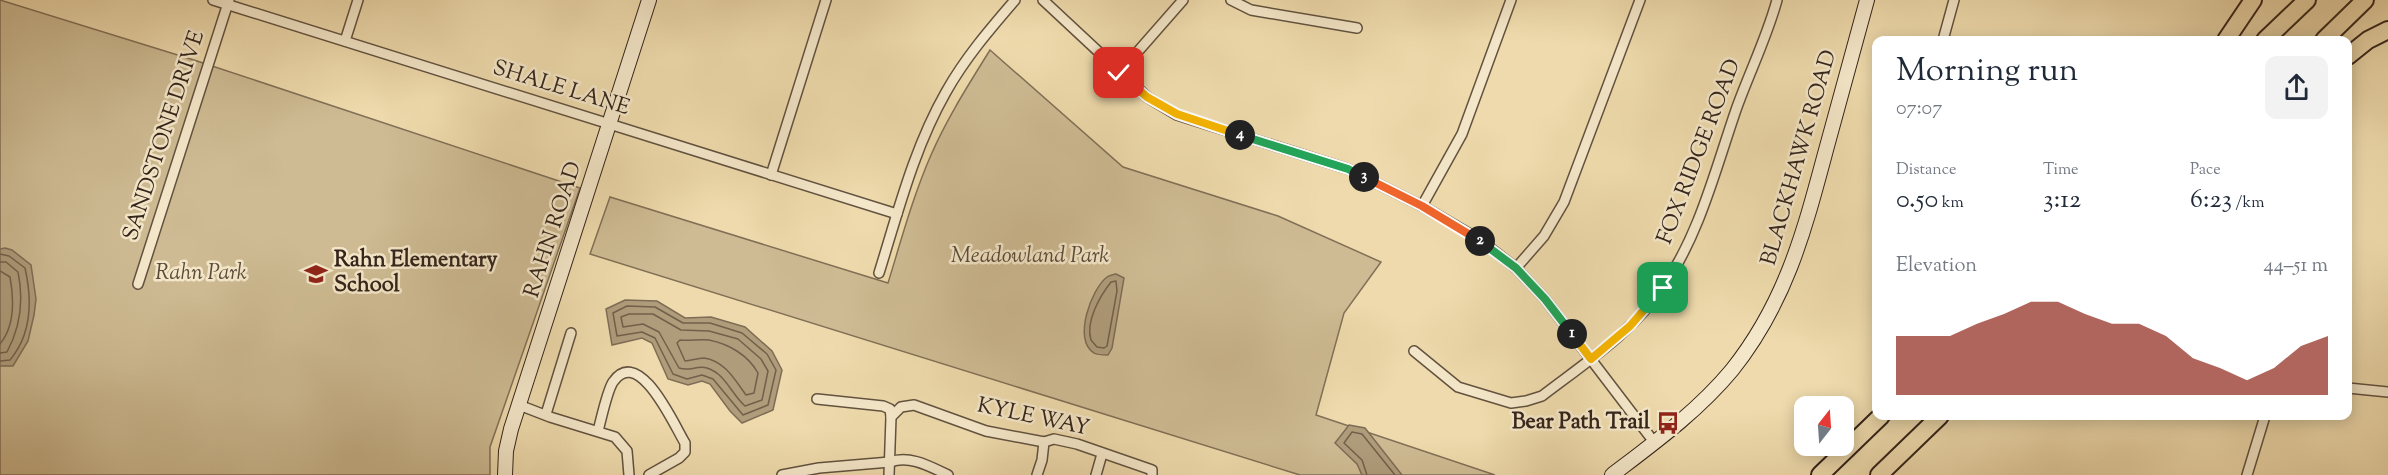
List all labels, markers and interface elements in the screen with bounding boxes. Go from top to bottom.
street label: SANDSTONE DRIVE [116,27,214,245]
street label: BLACKHAWK ROAD [1754,46,1846,270]
pin [1093,47,1144,98]
text: Morning run [1896,48,2078,96]
street label: SHALE LANE [489,53,633,125]
street label: FOX RIDGE ROAD [1650,55,1750,249]
icon: check [1102,56,1135,89]
button: share [2265,56,2328,119]
text: 07:07 [1896,95,1942,124]
pin: 4 [1225,120,1255,150]
text: 4 [1236,123,1244,146]
street label: RAHN ROAD [517,158,591,302]
text: Distance [1896,159,1956,182]
text: Time [2043,159,2079,182]
text: Pace [2190,159,2221,182]
pin: 3 [1349,162,1379,192]
text: 3 [1361,165,1367,188]
text: 0.50 [1896,182,1938,219]
text: 3:12 [2043,182,2081,219]
text: 6:23 [2190,182,2232,219]
text: km [1938,192,1964,215]
text: /km [2232,192,2264,215]
pin: 2 [1465,226,1495,256]
text: 2 [1476,229,1484,252]
park label: Meadowland Park [951,241,1109,273]
place label: Rahn Elementary School [334,245,498,302]
text: Elevation [1896,252,1977,281]
text: 44–51 m [2264,252,2328,281]
park label: Rahn Park [155,258,247,290]
school or university icon: Rahn Elementary School [303,261,329,287]
pin [1637,262,1688,313]
icon: arrive [1646,271,1679,304]
pin: 1 [1557,319,1587,349]
text: 1 [1569,322,1575,345]
street label: KYLE WAY [974,390,1092,446]
north arrow [1794,396,1854,456]
map controls [1794,396,1854,456]
place label: Bear Path Trail [1512,407,1651,439]
bus stop icon: Bear Path Trail [1655,410,1681,436]

